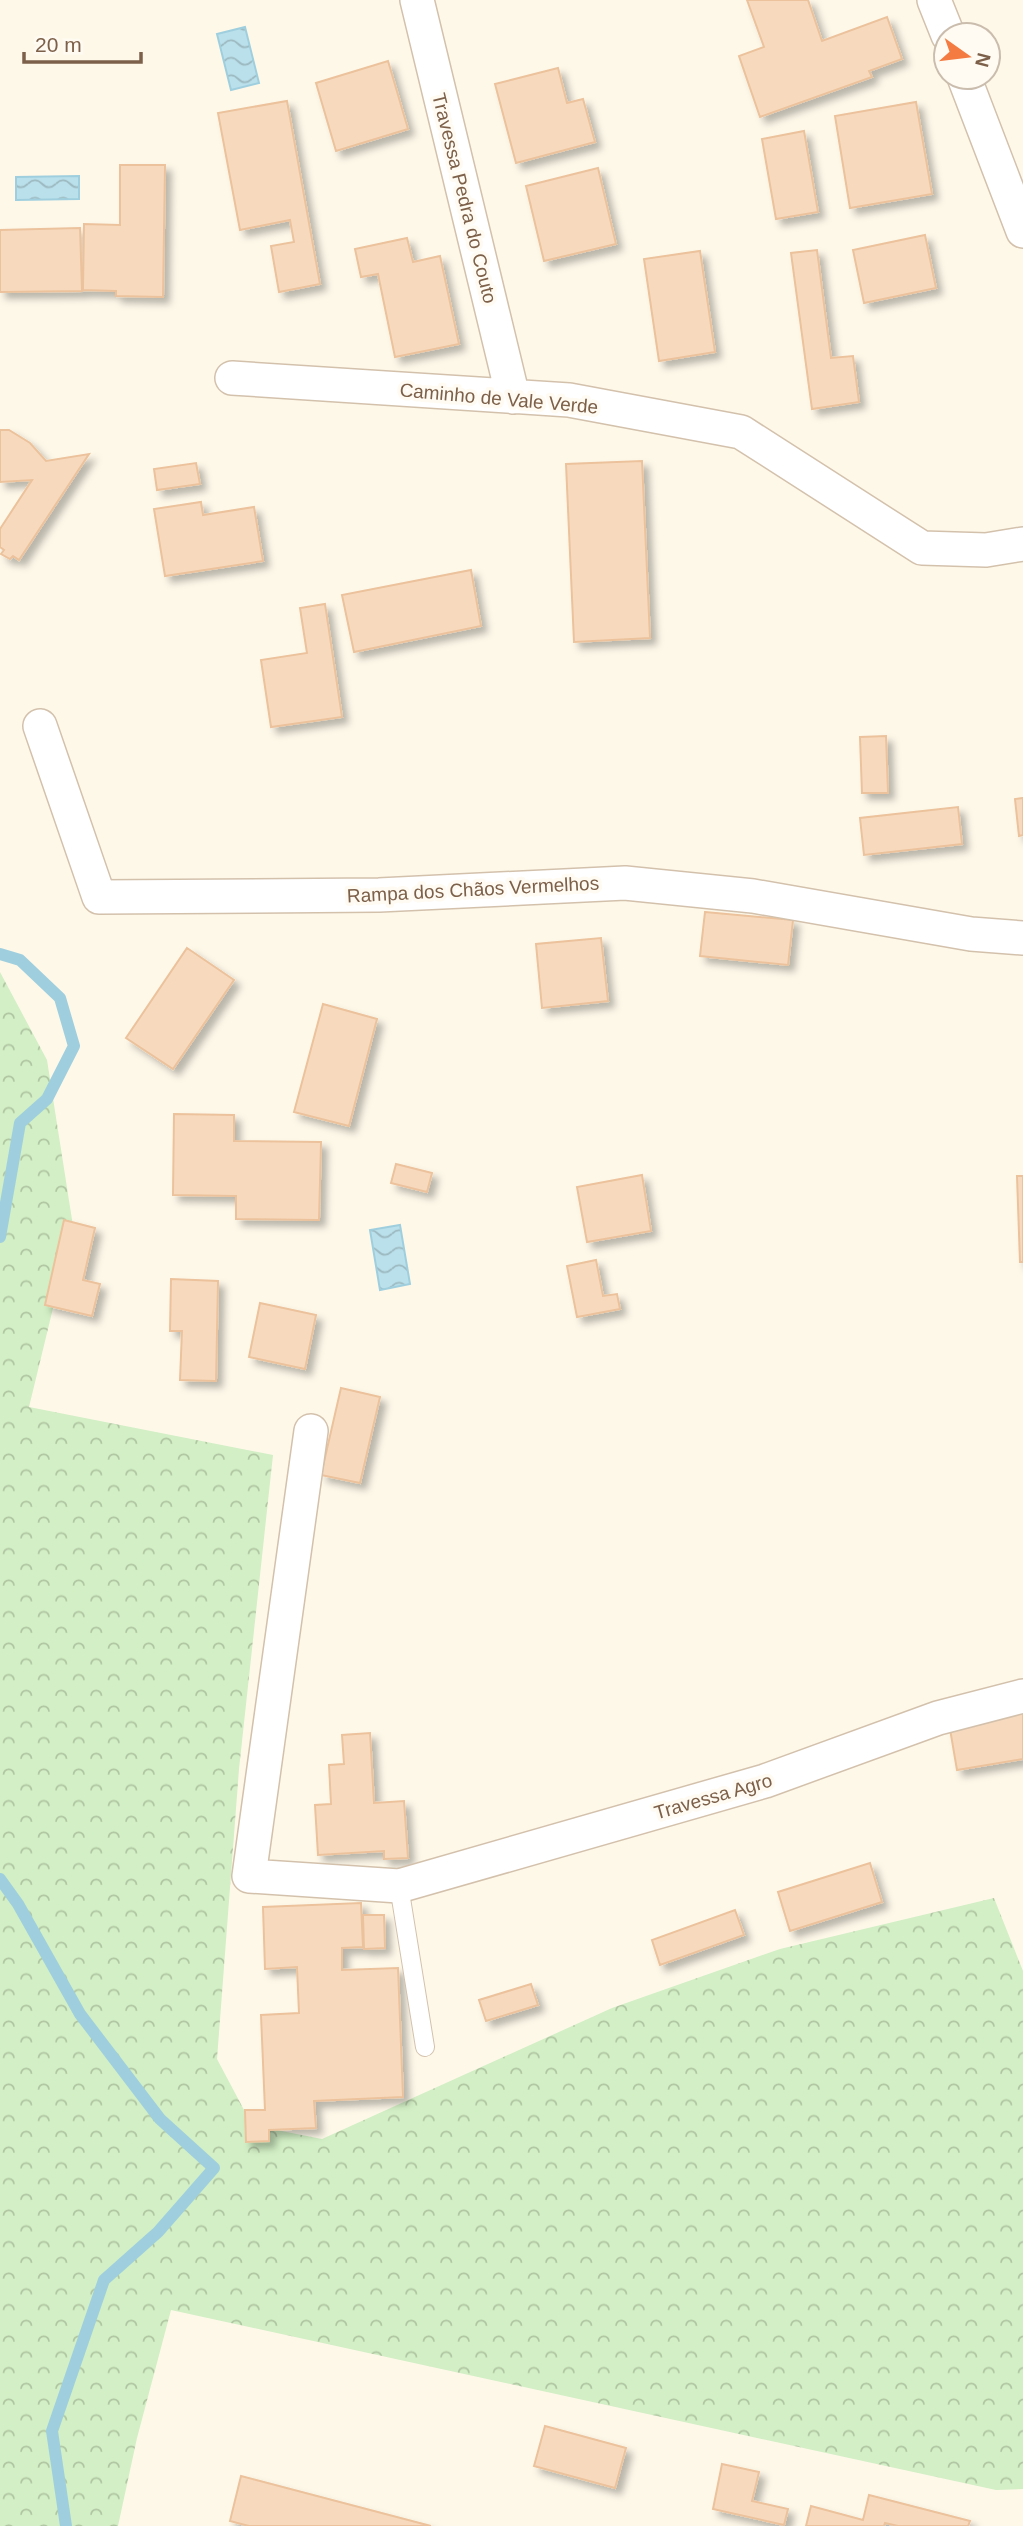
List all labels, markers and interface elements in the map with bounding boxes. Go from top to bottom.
scale bar [24,21,142,65]
north arrow [932,21,1002,91]
text: 20 m [35,33,82,56]
text: N [971,51,995,69]
street label: Travessa Pedra do Couto [428,91,501,305]
street label: Caminho de Vale Verde [399,379,599,418]
street label: Rampa dos Chãos Vermelhos [346,872,600,907]
street label: Travessa Agro [652,1770,775,1823]

